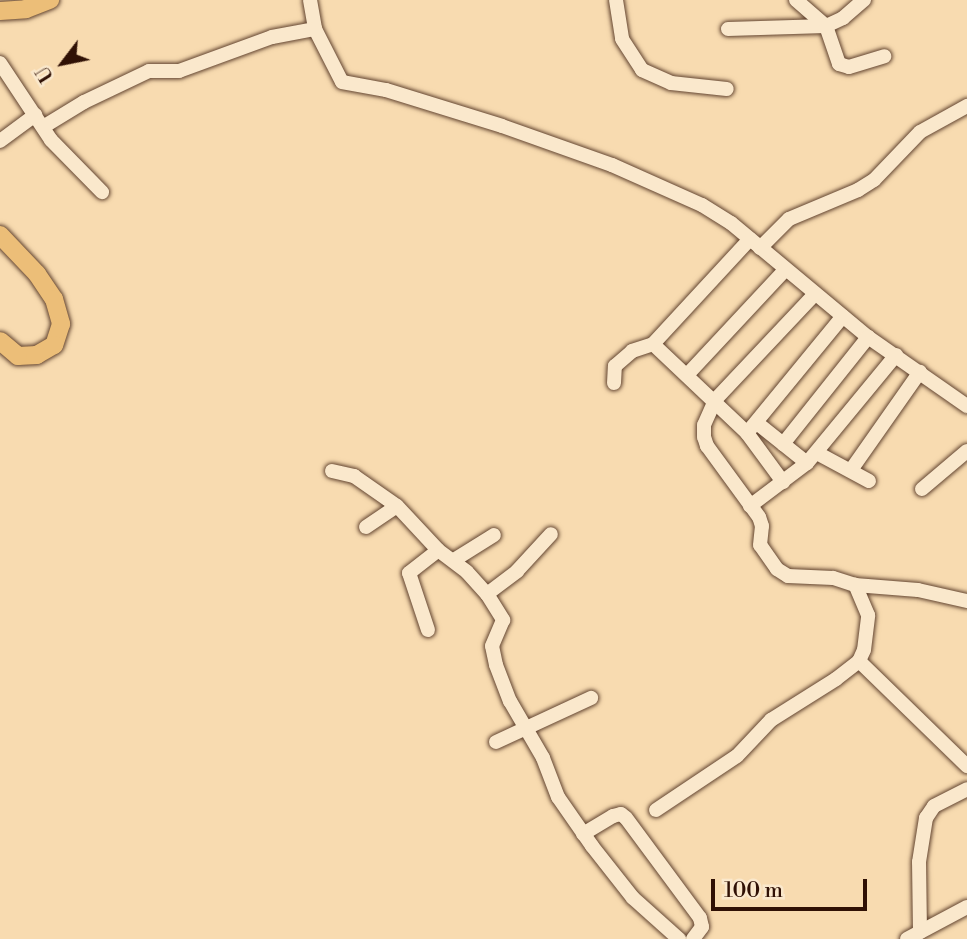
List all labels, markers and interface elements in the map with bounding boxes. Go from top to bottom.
north arrow [28,28,98,98]
text: U [31,62,59,87]
scale bar [715,866,871,910]
text: 100 m [724,878,783,904]

